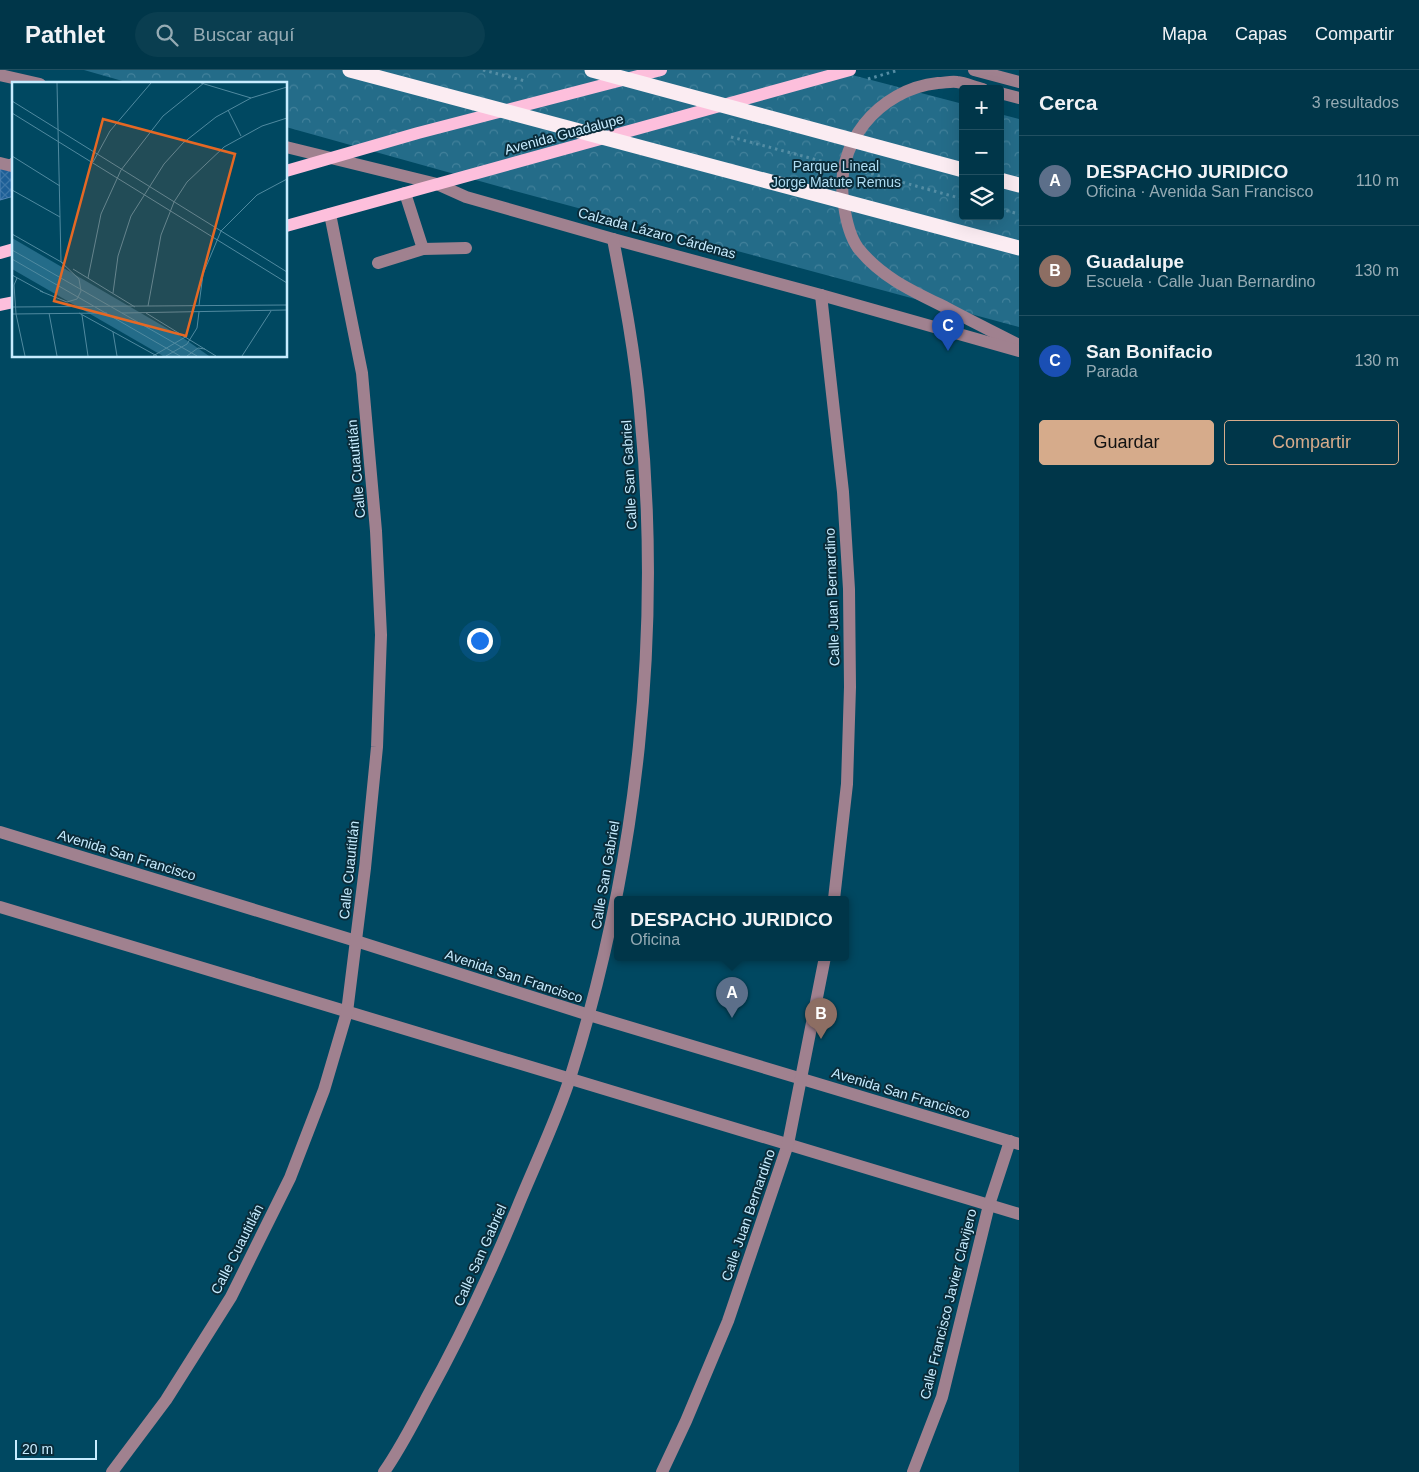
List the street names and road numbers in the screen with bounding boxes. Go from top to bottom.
street label: Avenida Guadalupe [503,110,626,158]
street label: Calzada Lázaro Cárdenas [576,204,738,262]
street label: Calle Cuautitlán [344,419,368,519]
street label: Calle San Gabriel [618,420,640,530]
street label: Calle Juan Bernardino [822,527,842,667]
street label: Calle Cuautitlán [336,820,362,920]
street label: Calle San Gabriel [588,820,622,930]
street label: Avenida San Francisco [56,826,198,884]
street label: Avenida San Francisco [443,946,585,1006]
street label: Avenida San Francisco [830,1064,972,1122]
street label: Calle Juan Bernardino [718,1147,778,1283]
street label: Calle Cuautitlán [207,1201,267,1297]
street label: Calle San Gabriel [450,1202,510,1308]
street label: Calle Francisco Javier Clavijero [917,1207,980,1401]

